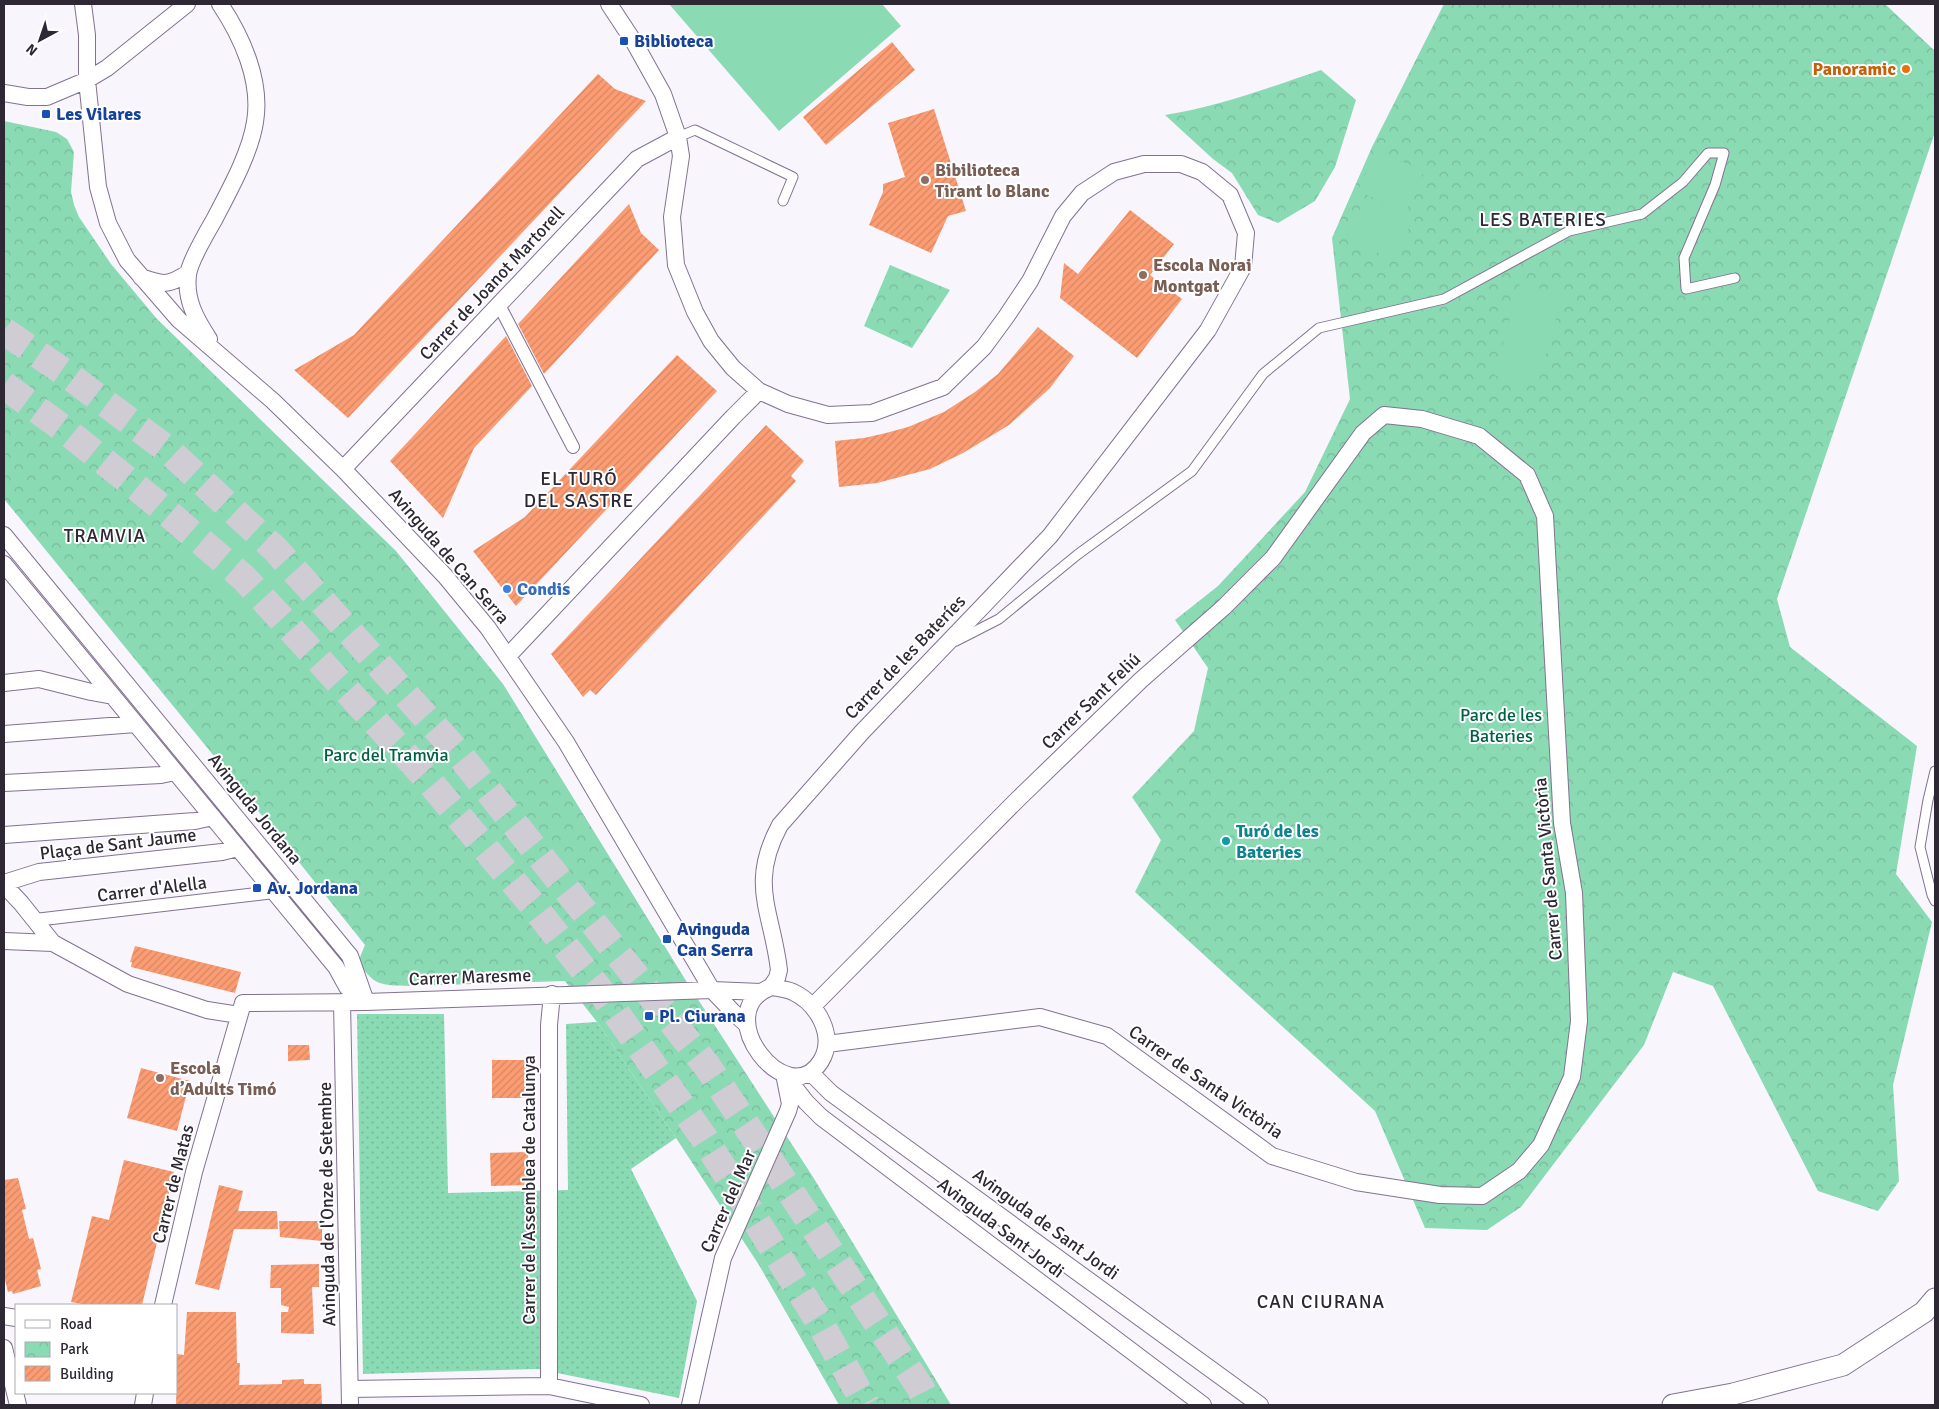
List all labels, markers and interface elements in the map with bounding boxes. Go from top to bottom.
north arrow [15,15,65,65]
place label: Biblioteca [634,30,714,52]
marker: Biblioteca [618,35,630,47]
text: N [23,40,41,59]
place label: Panoramic [1813,58,1896,80]
marker: Panoramic [1900,63,1912,75]
place label: Les Vilares [56,103,141,125]
marker: Les Vilares [40,108,52,120]
place label: Bibilioteca Tirant lo Blanc [935,159,1050,202]
marker: Bibilioteca Tirant lo Blanc [919,174,931,186]
street label: Carrer de Joanot Martorell [415,201,569,365]
district label: LES BATERIES [1479,208,1607,232]
place label: Escola Norai Montgat [1153,254,1252,297]
marker: Escola Norai Montgat [1137,269,1149,281]
district label: EL TURÓ DEL SASTRE [524,467,634,513]
street label: Avinguda de Can Serra [384,484,514,628]
district label: TRAMVIA [64,524,146,548]
place label: Condis [517,578,570,600]
marker: Condis [501,583,513,595]
street label: Carrer de les Bateríes [840,590,970,724]
street label: Carrer Sant Feliú [1037,648,1145,754]
park label: Parc de les Bateries [1460,704,1542,747]
park label: Parc del Tramvia [323,744,449,766]
street label: Avinguda Jordana [203,749,307,869]
street label: Carrer de Santa Victòria [1529,777,1567,961]
place label: Turó de les Bateries [1236,820,1319,863]
street label: Plaça de Sant Jaume [38,823,198,865]
marker: Turó de les Bateries [1220,835,1232,847]
street label: Carrer d'Alella [96,871,208,907]
place label: Av. Jordana [267,877,358,899]
marker: Av. Jordana [251,882,263,894]
place label: Avinguda Can Serra [677,918,753,961]
marker: Avinguda Can Serra [661,933,673,945]
street label: Carrer Maresme [408,964,532,990]
place label: Pl. Ciurana [659,1005,746,1027]
marker: Pl. Ciurana [643,1010,655,1022]
street label: Carrer de Santa Victòria [1125,1020,1287,1144]
street label: Carrer de l'Assemblea de Catalunya [518,1055,540,1325]
place label: Escola d’Adults Timó [170,1057,276,1100]
marker: Escola d’Adults Timó [154,1072,166,1084]
street label: Avinguda de l'Onze de Setembre [314,1082,340,1326]
street label: Carrer de Matas [148,1122,198,1246]
street label: Carrer del Mar [695,1146,761,1256]
street label: Avinguda de Sant Jordi [969,1164,1123,1284]
street label: Avinguda Sant Jordi [933,1173,1069,1283]
district label: CAN CIURANA [1257,1290,1385,1314]
legend [15,1304,178,1394]
text: Road [60,1315,92,1333]
text: Park [60,1340,89,1358]
text: Building [60,1365,114,1383]

